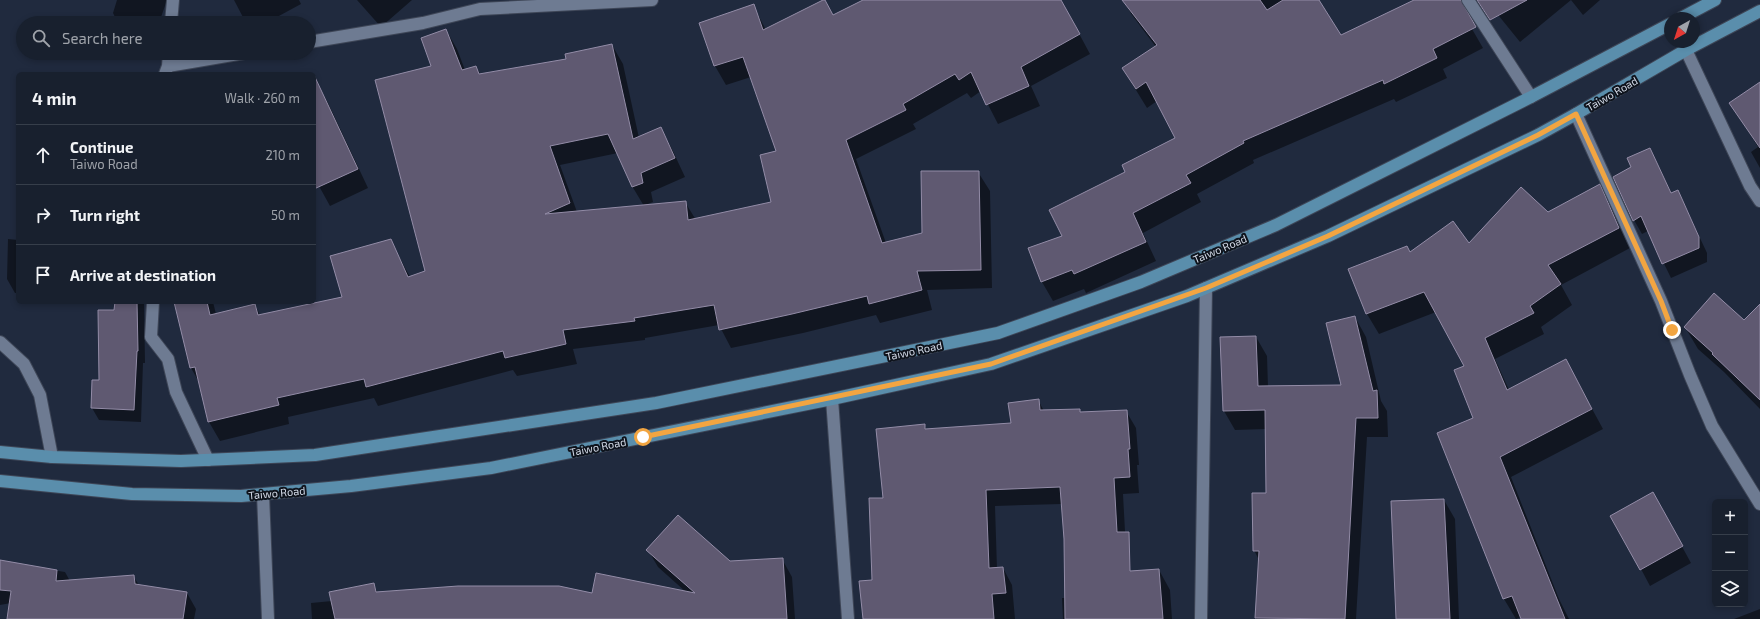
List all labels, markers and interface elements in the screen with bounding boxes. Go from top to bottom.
north arrow [1664,12,1700,48]
search box [16,16,316,60]
icon: search [30,27,52,49]
text: Search here [62,29,143,47]
street label: Taiwo Road [1584,74,1640,113]
text: 4 min [32,88,76,108]
text: Walk · 260 m [225,90,300,106]
text: Continue [70,138,133,156]
icon: ahead [32,144,54,166]
text: 210 m [265,147,300,163]
text: Taiwo Road [70,156,138,172]
icon: right [32,204,54,226]
text: Turn right [70,206,140,224]
text: 50 m [271,207,300,223]
street label: Taiwo Road [1191,231,1249,266]
icon: arrive [32,264,54,286]
text: Arrive at destination [70,266,216,284]
route end [1663,321,1681,339]
street label: Taiwo Road [885,338,943,363]
route start [634,428,652,446]
street label: Taiwo Road [569,435,627,458]
street label: Taiwo Road [248,484,306,501]
map controls [1712,499,1748,607]
button: + [1712,499,1748,535]
button: − [1712,535,1748,571]
button: layers [1712,571,1748,607]

